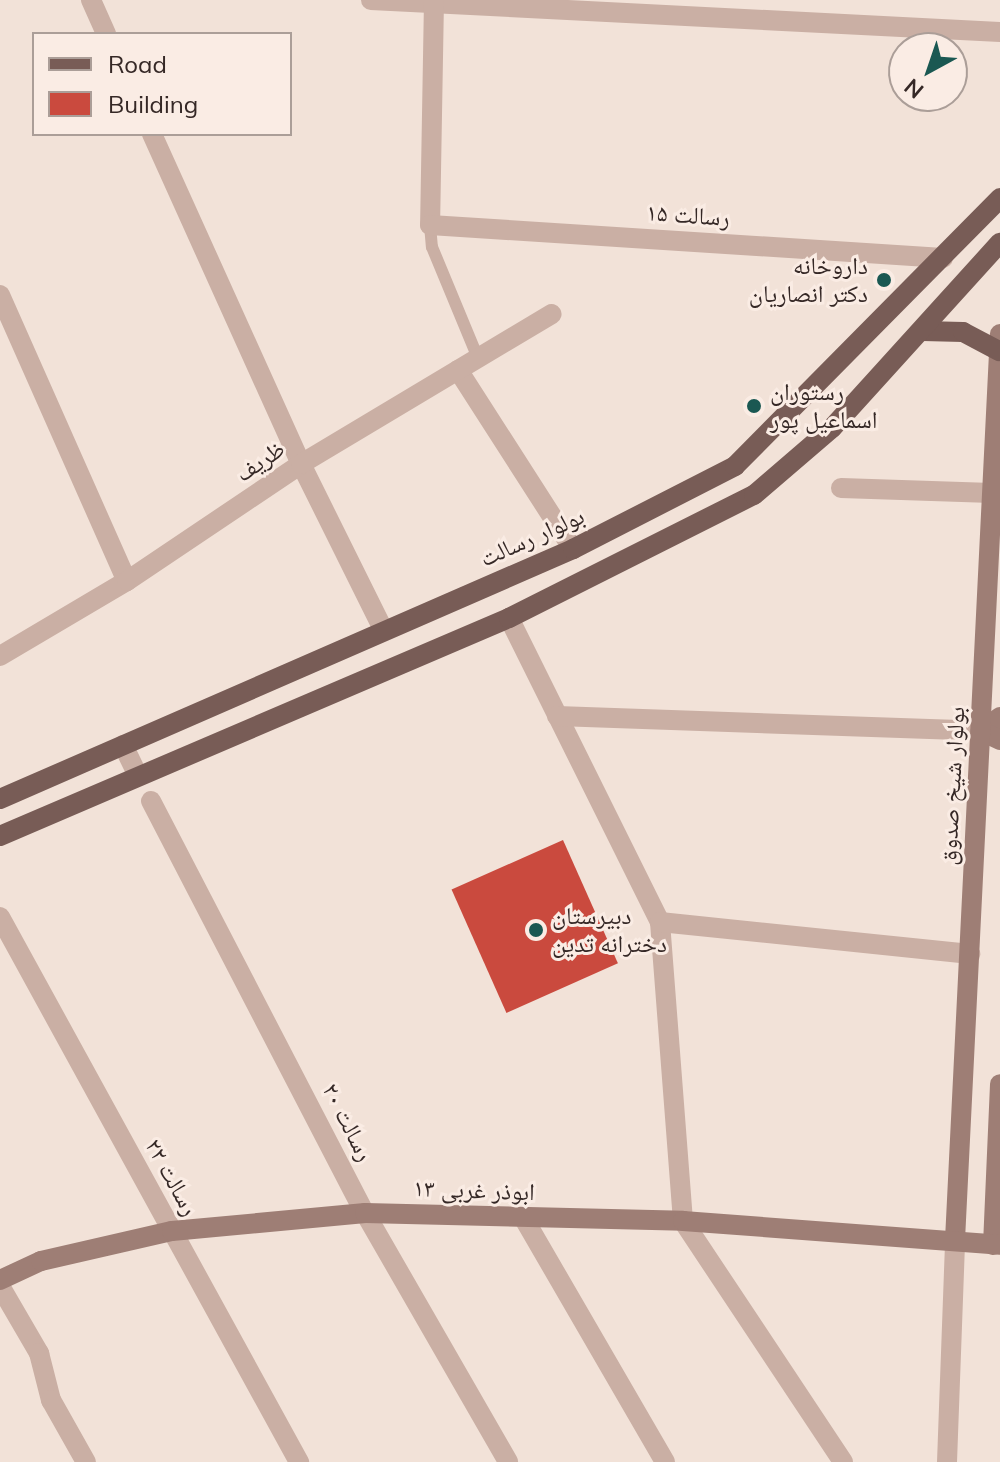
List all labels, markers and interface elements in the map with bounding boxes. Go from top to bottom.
legend [32,32,292,136]
north arrow [888,32,968,112]
text: Road [108,49,167,79]
text: N [898,73,929,105]
text: Building [108,89,198,119]
street label: رسالت ۱۵ [645,198,731,232]
place label: داروخانه دکتر انصاریان [749,252,868,308]
marker: داروخانه دکتر انصاریان [875,271,893,289]
place label: رستوران اسماعیل پور [770,378,877,434]
marker: رستوران اسماعیل پور [745,397,763,415]
street label: ظریف [230,434,290,488]
street label: بولوار رسالت [475,501,589,573]
street label: بولوار شیخ صدوق [933,706,971,866]
place label: دبیرستان دخترانه تدین [552,902,667,958]
marker: دبیرستان دخترانه تدین [527,921,545,939]
street label: رسالت ۲۰ [316,1078,380,1166]
street label: رسالت ۲۲ [139,1133,205,1221]
street label: ابوذر غربی ۱۳ [413,1173,535,1207]

